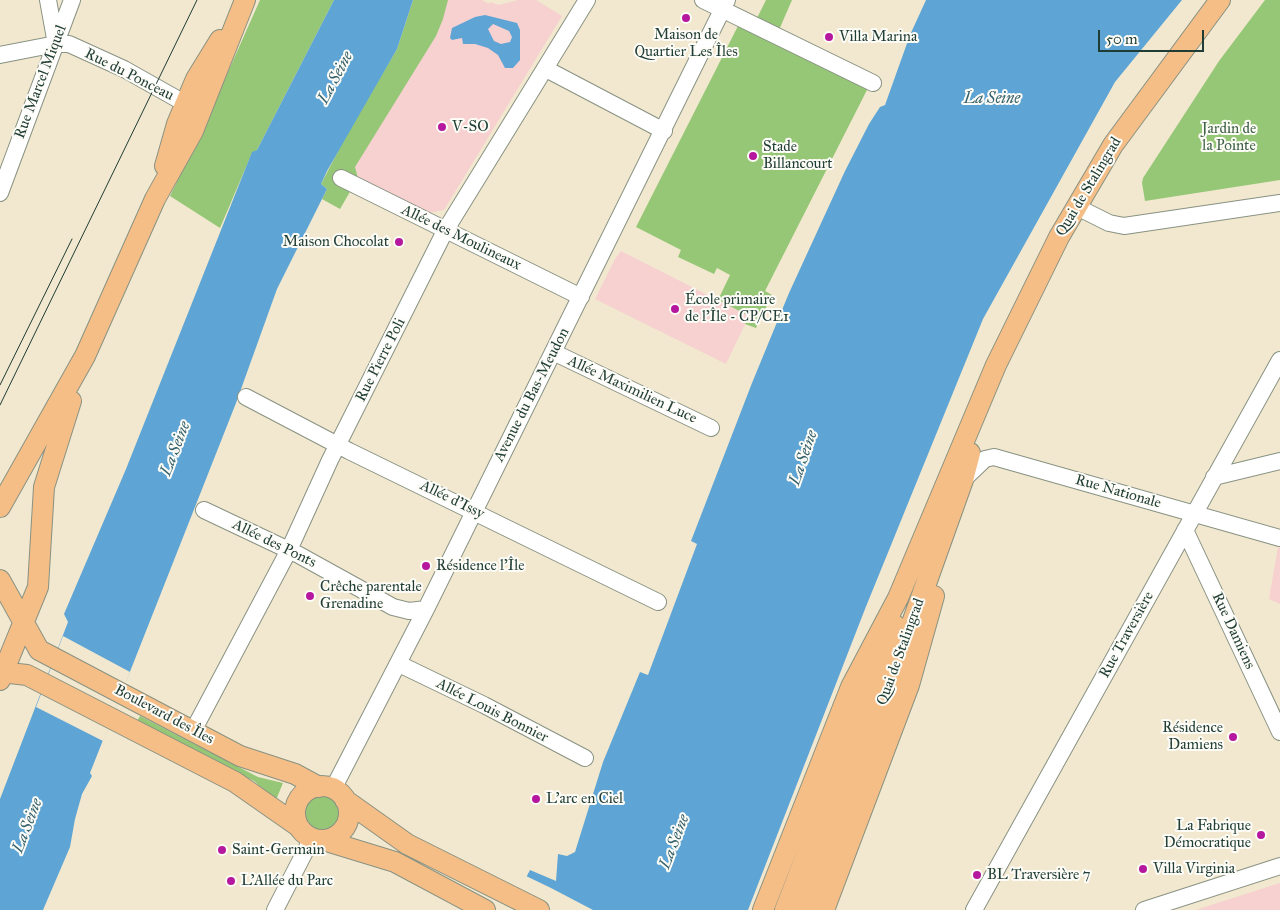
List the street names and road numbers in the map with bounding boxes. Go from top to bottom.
street label: Rue Marcel Miquel [11,23,71,141]
street label: Rue du Ponceau [81,45,177,105]
street label: Quai de Stalingrad [1052,134,1126,240]
street label: Allée des Moulineaux [398,201,524,275]
street label: Rue Pierre Poli [352,315,410,405]
street label: Avenue du Bas-Meudon [490,325,574,465]
street label: Allée Maximilien Luce [564,352,700,428]
street label: Rue Nationale [1073,471,1163,513]
street label: Allée d'Issy [417,477,487,523]
street label: Allée des Ponts [229,516,319,572]
street label: Rue Traversière [1096,589,1158,681]
street label: Rue Damiens [1207,590,1259,672]
street label: Quai de Stalingrad [873,596,929,708]
street label: Allée Louis Bonnier [433,675,551,747]
street label: Boulevard des Îles [111,681,217,749]

